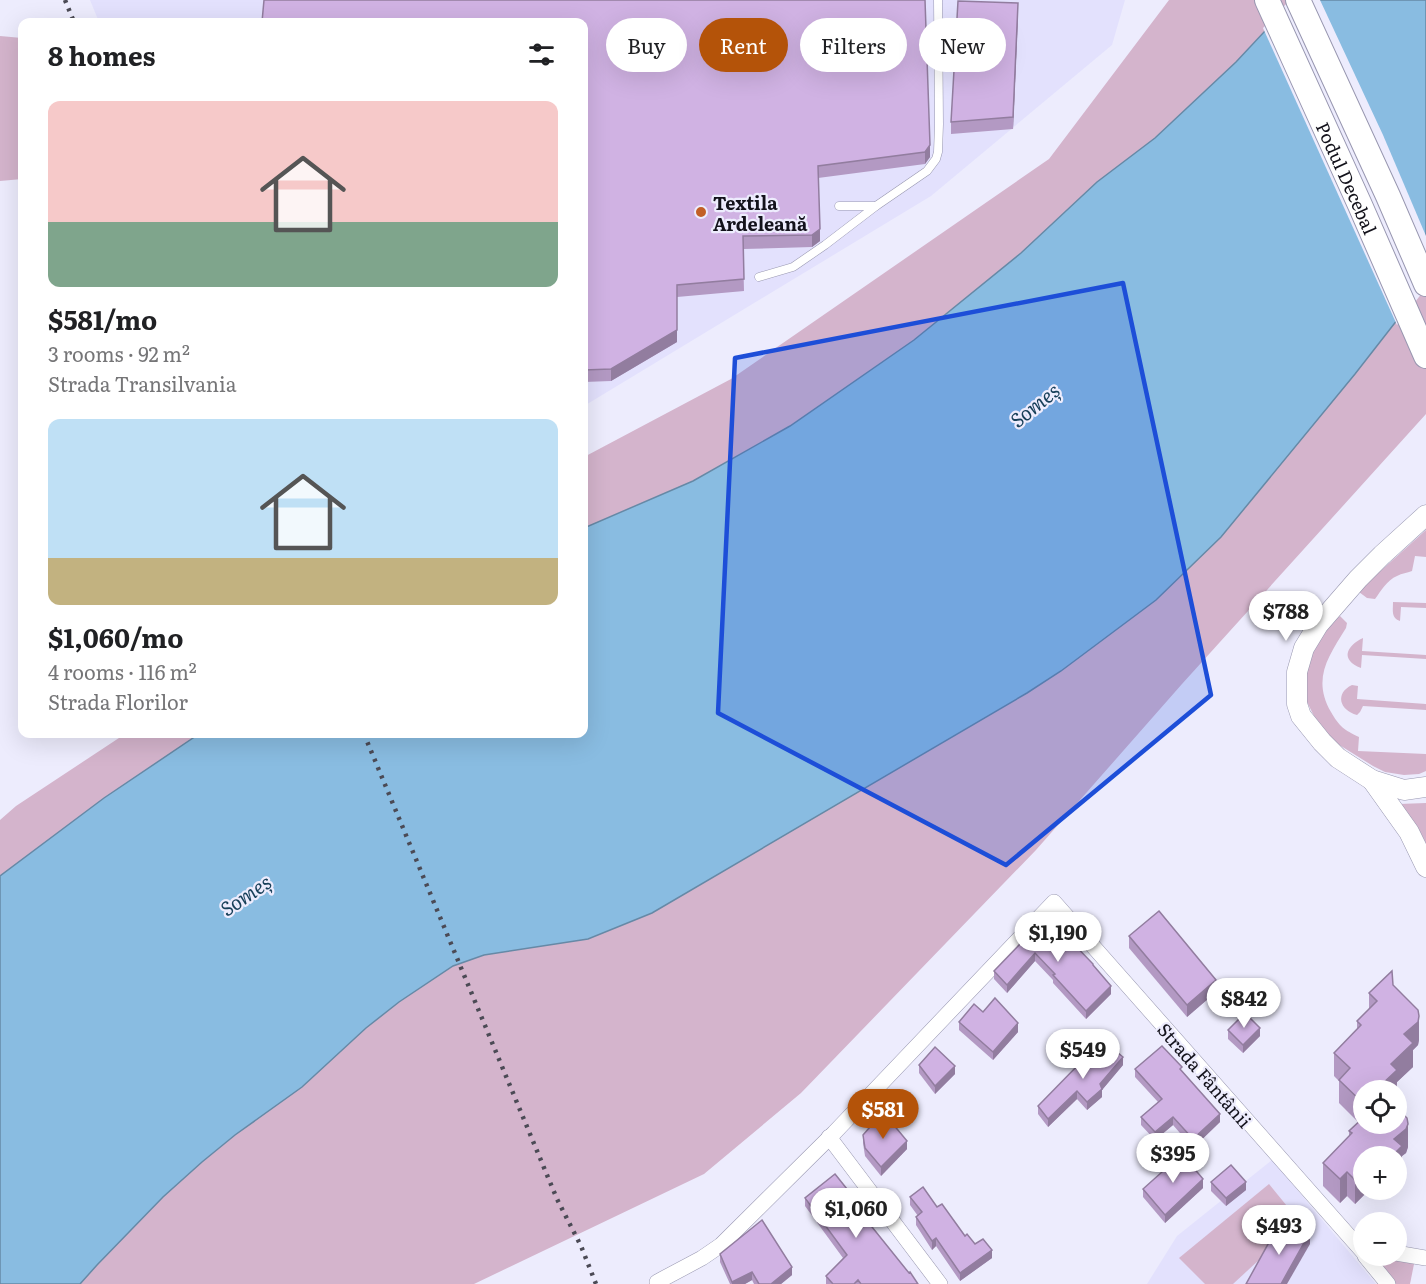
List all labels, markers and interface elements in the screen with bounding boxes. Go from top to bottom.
chip: Buy [606,18,687,72]
chip: Rent [699,18,788,72]
chip: Filters [800,18,907,72]
chip: New [919,18,1006,72]
text: 8 homes [48,35,156,74]
icon: filters [525,38,558,71]
street label: Podul Decebal [1310,117,1384,238]
icon: home [249,140,357,248]
place label: Textila Ardeleană [713,189,808,237]
marker: Textila Ardeleană [694,205,708,219]
text: $581/mo [48,299,157,338]
text: 3 rooms · 92 m² [48,338,190,368]
text: Strada Transilvania [48,368,236,398]
water label: Someș [1003,375,1065,433]
icon: home [249,458,357,566]
pin: $788 [1250,591,1322,642]
text: $788 [1263,595,1309,625]
text: $1,060/mo [48,617,183,656]
text: 4 rooms · 116 m² [48,656,197,686]
text: Strada Florilor [48,686,188,716]
water label: Someș [213,866,277,922]
pin: $1,190 [1009,912,1107,963]
text: $1,190 [1029,916,1087,946]
pin: $842 [1208,978,1280,1029]
text: $842 [1221,982,1267,1012]
street label: Strada Fântânii [1152,1016,1258,1134]
pin: $549 [1047,1029,1119,1080]
text: $549 [1060,1033,1106,1063]
map controls [1353,1080,1407,1266]
button: locate [1353,1080,1407,1134]
pin: $581 [847,1089,919,1140]
text: $581 [862,1093,904,1123]
pin: $395 [1137,1133,1209,1184]
text: $395 [1150,1137,1196,1167]
button: + [1353,1146,1407,1200]
pin: $1,060 [807,1188,905,1239]
text: $1,060 [824,1192,888,1222]
pin: $493 [1243,1205,1315,1256]
text: $493 [1256,1209,1302,1239]
button: − [1353,1212,1407,1266]

